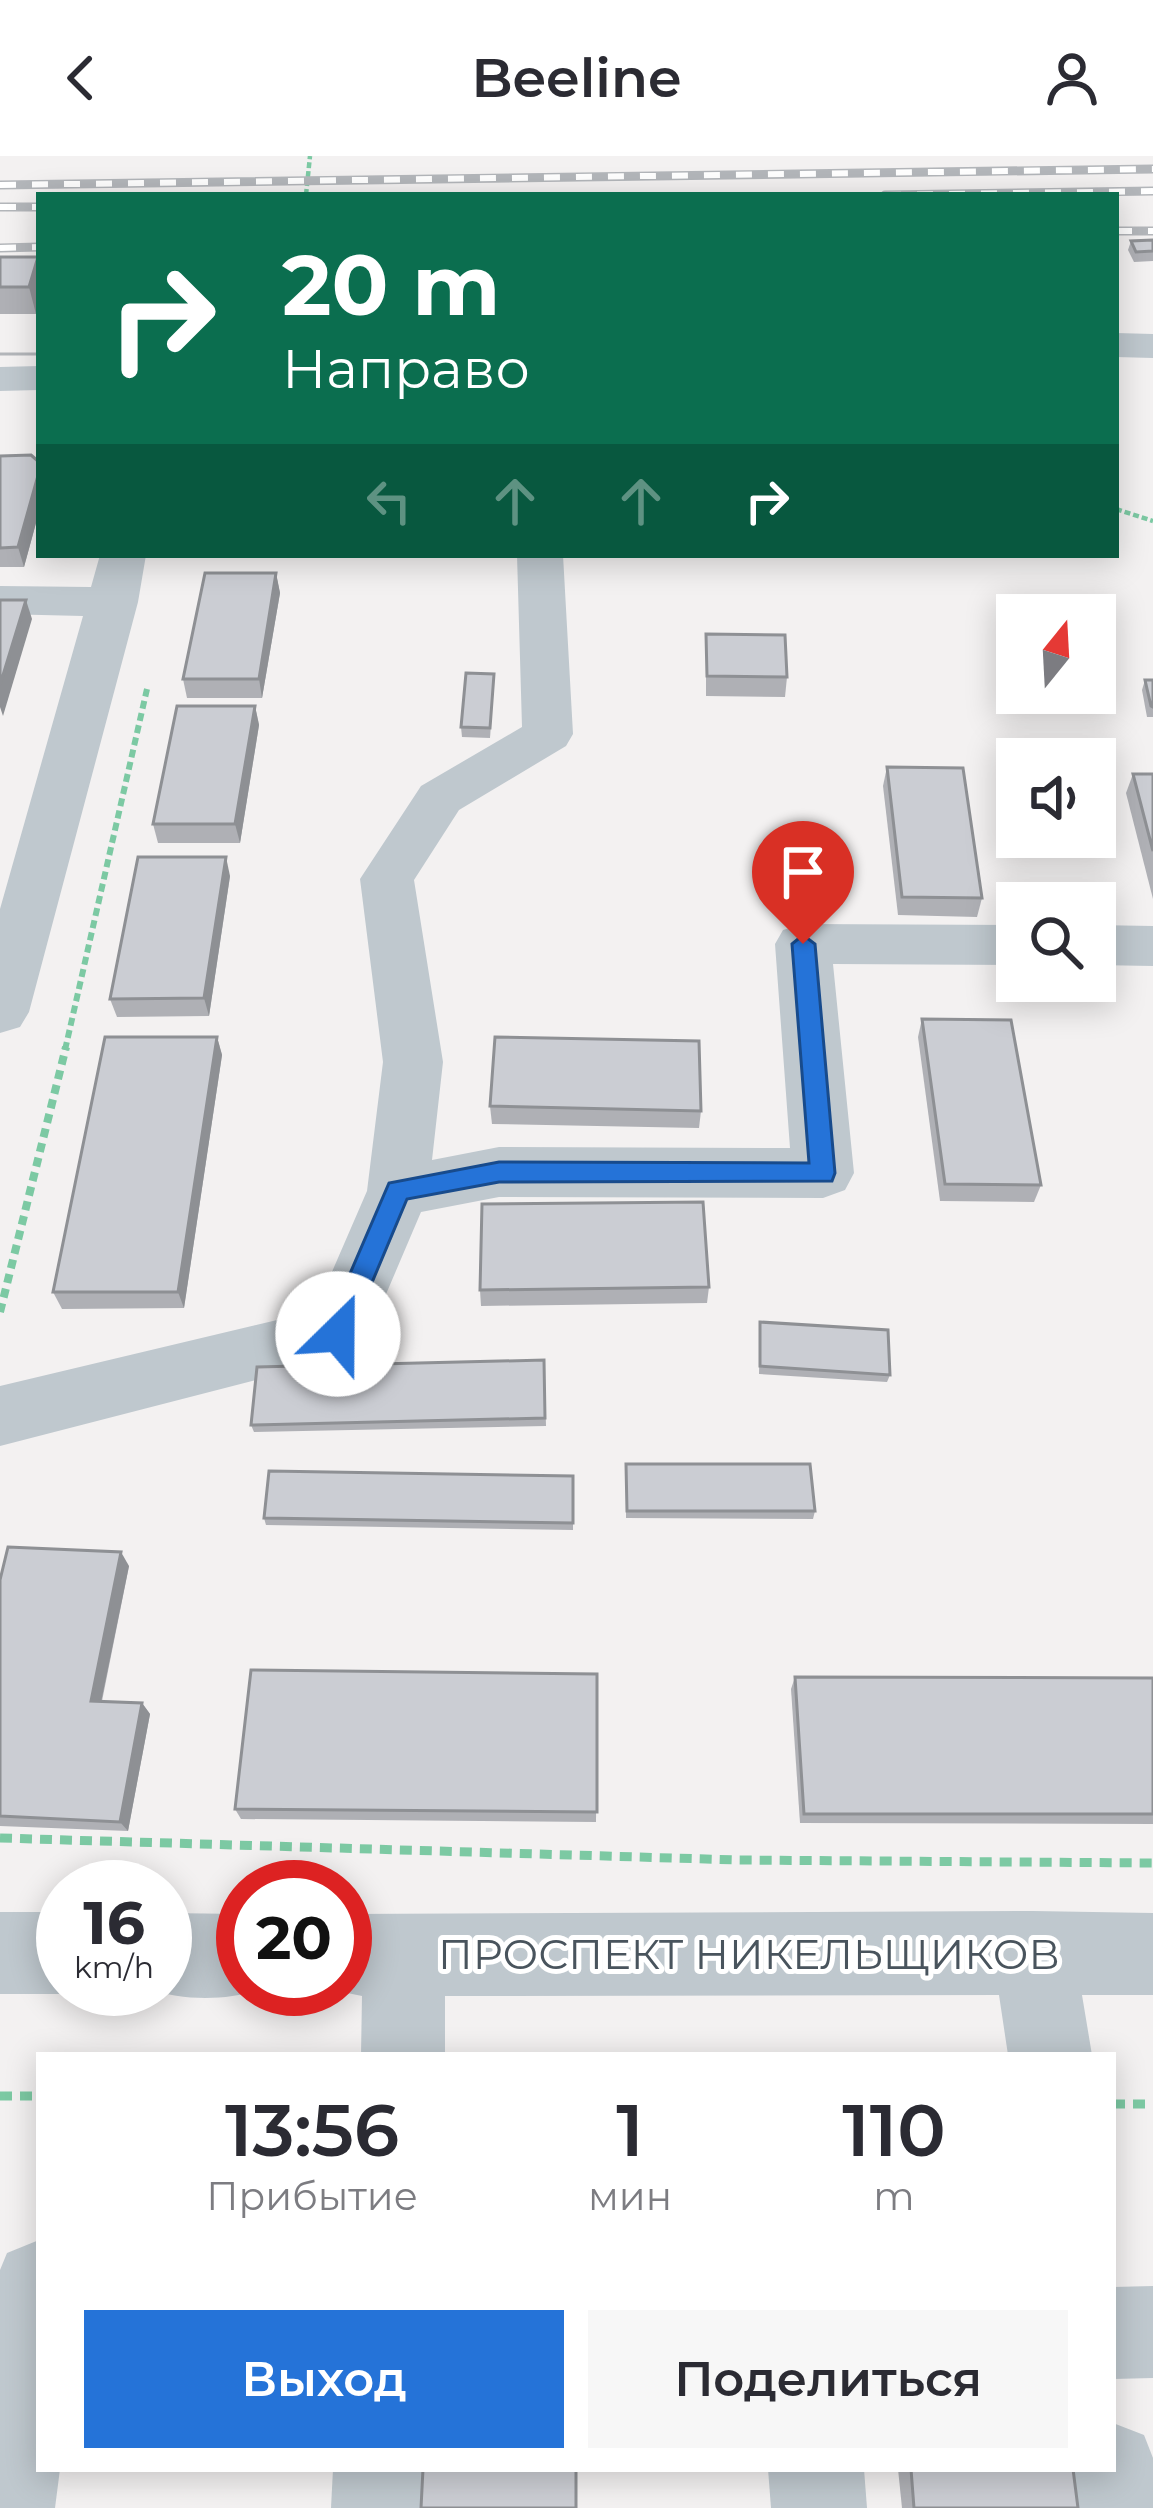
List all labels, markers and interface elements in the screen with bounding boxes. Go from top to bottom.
icon: back [48,45,114,111]
text: Beeline [471,45,682,111]
icon: person [1039,45,1105,111]
text: 20 m [282,234,500,336]
icon: right [84,240,240,396]
text: Направо [282,336,530,402]
icon: left [356,468,422,534]
icon: ahead [482,468,548,534]
icon: ahead [608,468,674,534]
icon: right [734,468,800,534]
north arrow [996,594,1116,714]
map controls [996,594,1116,1002]
button: sound [996,738,1116,858]
pin [752,821,854,944]
icon: arrive [770,839,836,905]
button: search [996,882,1116,1002]
position arrow [275,1271,401,1397]
speed limit sign: 20 [216,1860,372,2016]
text: 16 [83,1886,145,1959]
street label: ПРОСПЕКТ НИКЕЛЬЩИКОВ [438,1928,1060,1980]
text: km/h [74,1949,154,1986]
text: 13:56 [225,2086,399,2174]
text: 1 [616,2086,644,2174]
text: 110 [842,2086,946,2174]
text: Прибытие [206,2172,418,2220]
text: мин [588,2172,672,2220]
text: m [873,2172,915,2220]
button: Выход [84,2310,564,2448]
button: Поделиться [588,2310,1068,2448]

